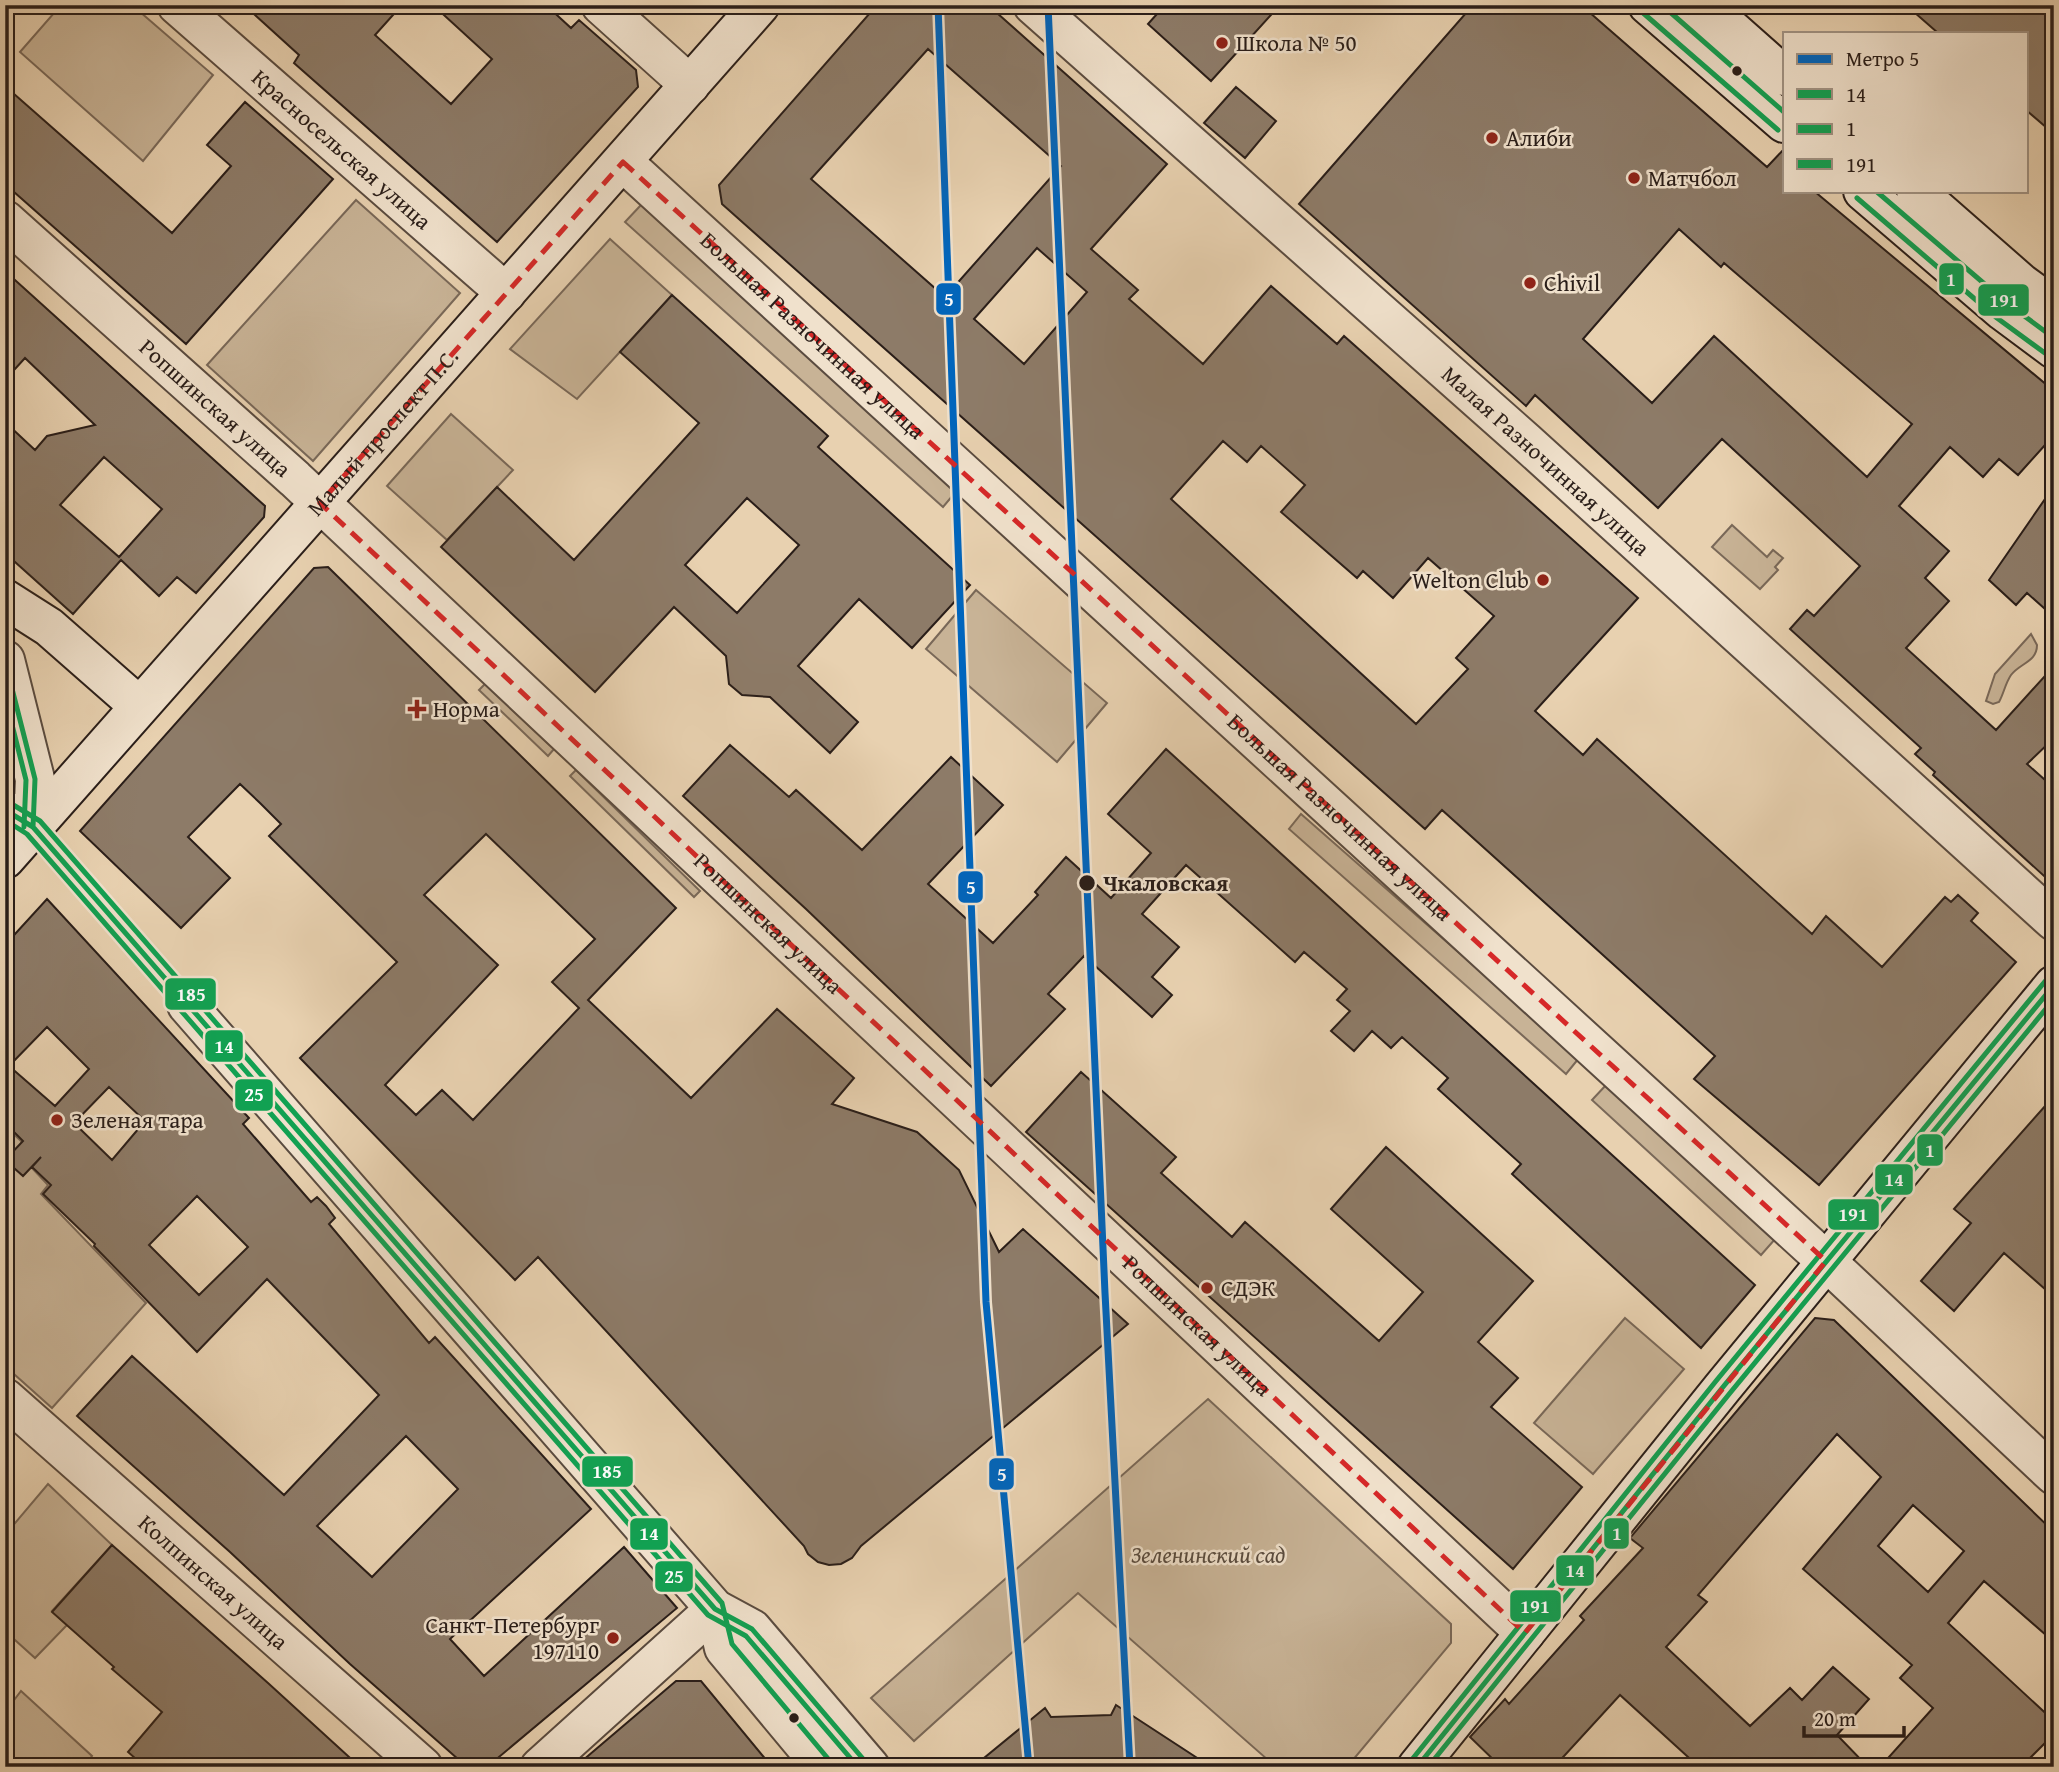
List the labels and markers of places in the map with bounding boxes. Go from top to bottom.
place label: Школа № 50 [1236,26,1357,59]
marker: Школа № 50 [1214,35,1230,51]
unlabelled marker [1730,64,1744,78]
place label: Алиби [1506,121,1572,154]
marker: Алиби [1484,130,1500,146]
place label: Матчбол [1648,161,1737,194]
marker: Матчбол [1626,170,1642,186]
place label: Chivil [1544,266,1600,299]
marker: Chivil [1522,275,1538,291]
place label: Welton Club [1412,563,1529,596]
marker: Welton Club [1535,572,1551,588]
place label: Норма [433,692,500,725]
marker: Норма [407,699,427,719]
place label: Чкаловская [1103,866,1228,899]
marker: Чкаловская [1077,873,1097,893]
place label: Зеленая тара [71,1103,204,1136]
marker: Зеленая тара [49,1112,65,1128]
place label: СДЭК [1221,1271,1275,1304]
marker: СДЭК [1199,1280,1215,1296]
place label: Санкт-Петербург 197110 [426,1608,599,1667]
marker: Санкт-Петербург 197110 [605,1630,621,1646]
unlabelled marker [787,1711,801,1725]

